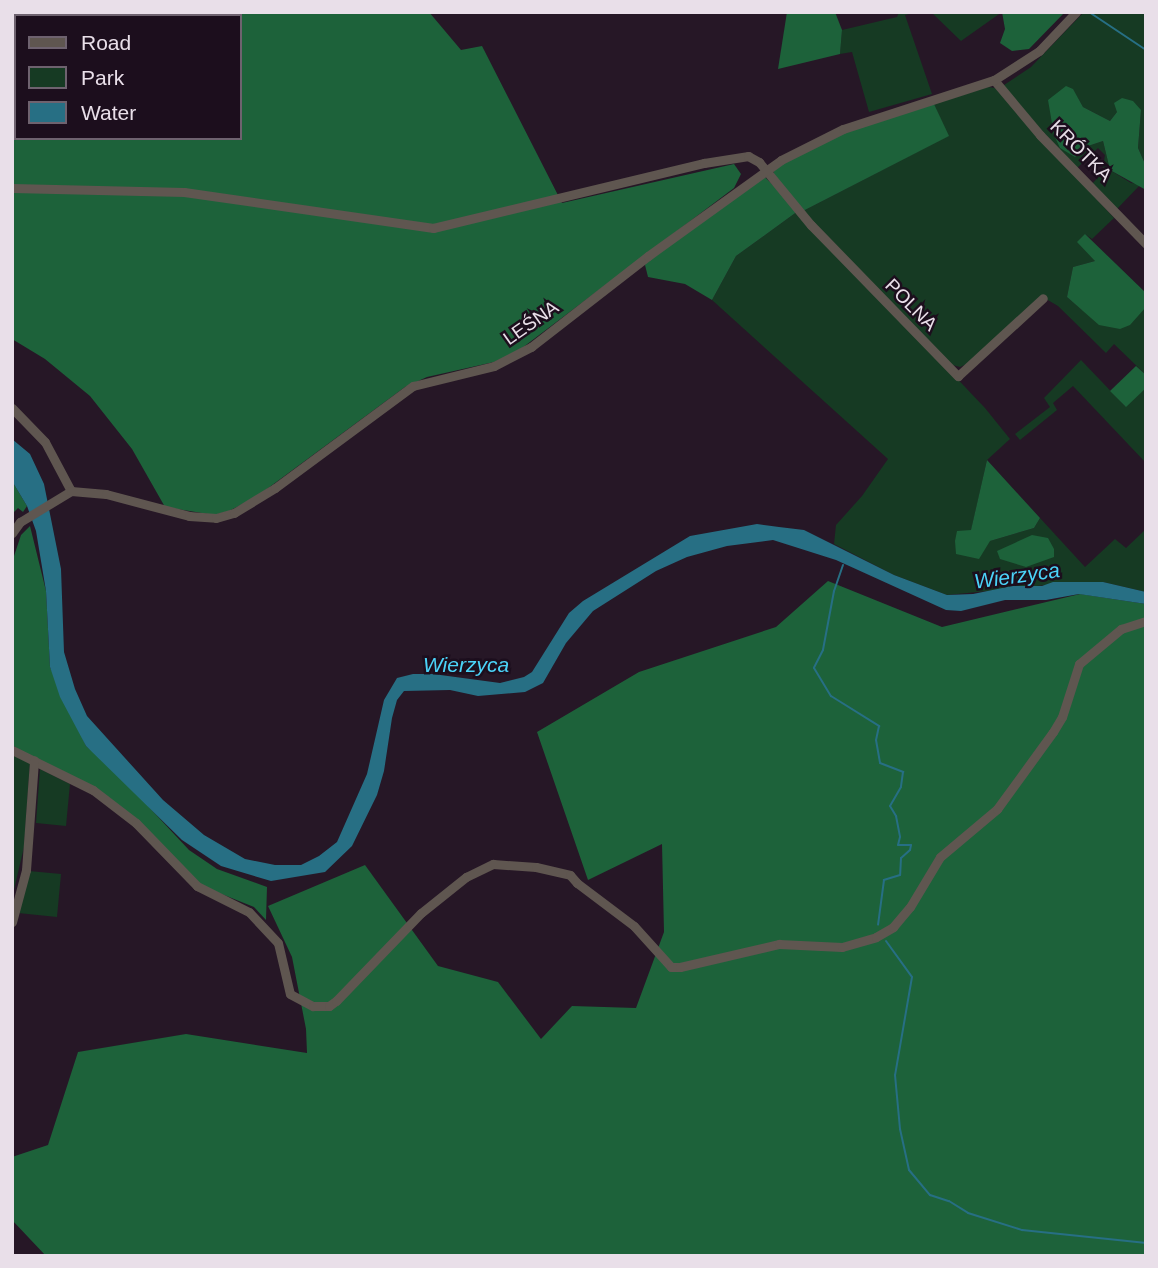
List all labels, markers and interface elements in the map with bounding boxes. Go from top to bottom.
legend [14,14,242,140]
text: Road [81,31,131,54]
text: Park [81,66,124,89]
text: Water [81,101,136,124]
street label: KRÓTKA [1045,115,1117,187]
street label: POLNA [880,274,942,336]
street label: LEŚNA [499,296,563,350]
water label: Wierzyca [973,558,1061,594]
water label: Wierzyca [423,652,509,678]

